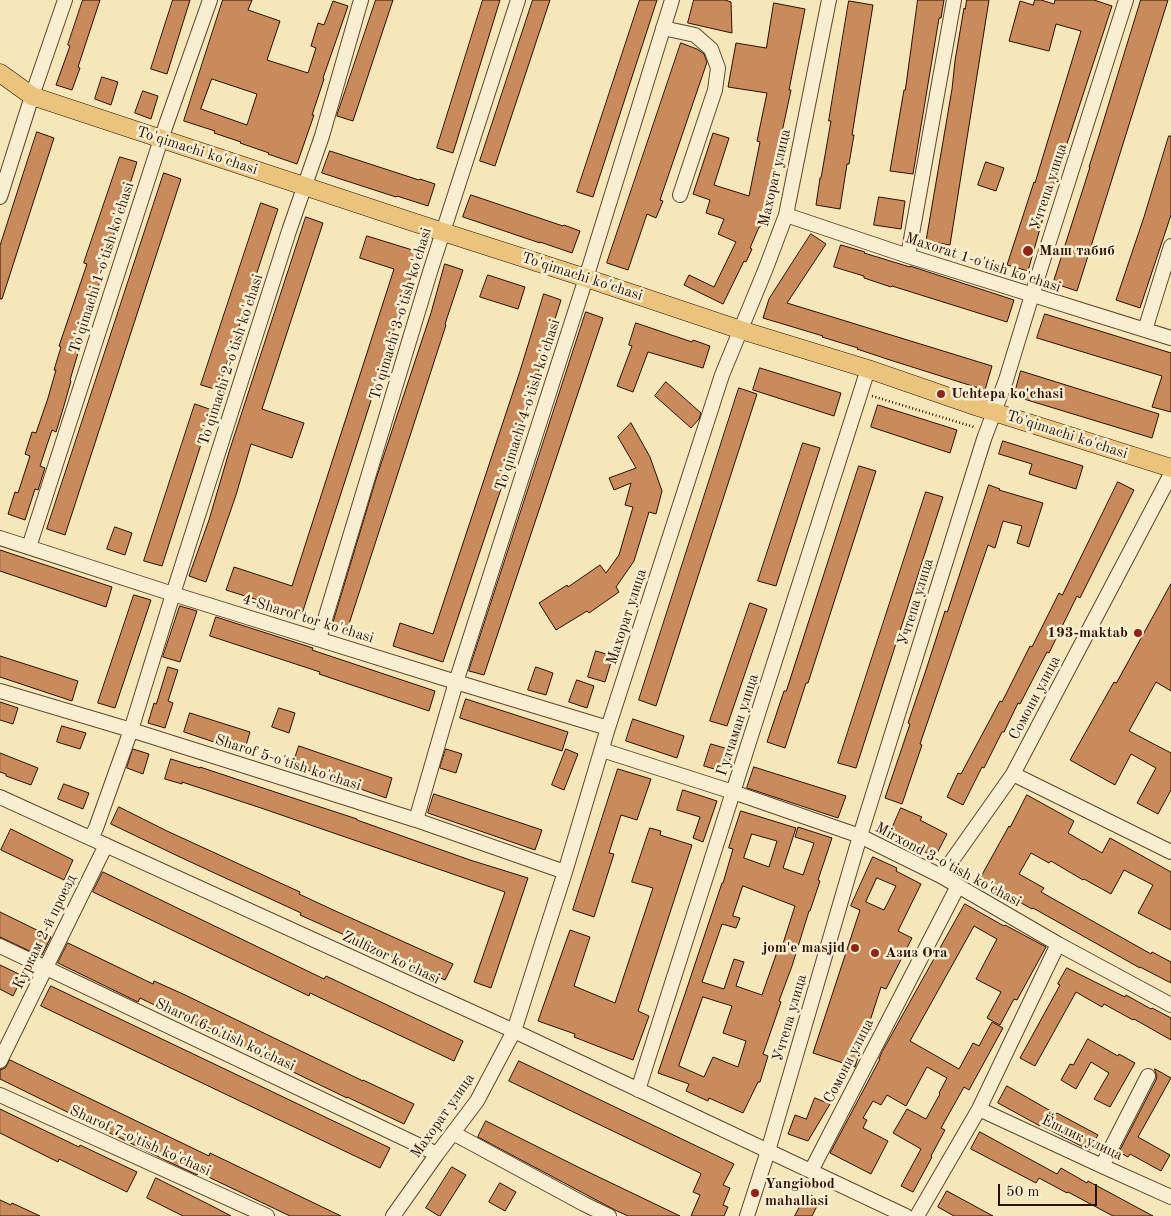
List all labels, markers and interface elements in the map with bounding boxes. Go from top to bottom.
street label: To'qimachi ko'chasi [134,123,260,179]
street label: Махорат улица [755,127,795,229]
street label: Учтепа улица [1027,141,1071,233]
street label: To'qimachi 1-o'tish ko'chasi [66,180,138,356]
street label: To'qimachi 3-o'tish ko'chasi [366,226,436,402]
street label: Maxorat 1-o'tish ko'chasi [903,229,1063,297]
place label: Маш табиб [1039,242,1115,260]
marker: Маш табиб [1021,244,1035,258]
street label: To'qimachi ko'chasi [519,249,645,305]
street label: To'qimachi 2-o'tish ko'chasi [195,272,267,448]
street label: To'qimachi 4-o'tish ko'chasi [492,317,564,493]
place label: Uchtepa ko'chasi [951,385,1063,403]
marker: Uchtepa ko'chasi [935,388,947,400]
street label: To'qimachi ko'chasi [1004,407,1130,463]
street label: Учтепа улица [894,556,938,648]
street label: Махорат улица [603,567,651,667]
street label: 4-Sharof tor ko'chasi [240,590,376,648]
place label: 193-maktab [1047,624,1128,642]
marker: 193-maktab [1132,627,1144,639]
street label: Сомони улица [1005,653,1065,743]
street label: Гулчаман улица [713,672,763,778]
street label: Sharof 5-o'tish ko'chasi [213,731,363,795]
street label: Mirxond 3-o'tish ko'chasi [872,819,1024,911]
street label: Куркам 2-й проезд [9,872,81,992]
street label: Zulfizor ko'chasi [339,928,443,988]
place label: jom'e masjid [762,939,845,957]
marker: jom'e masjid [849,942,861,954]
place label: Азиз Ота [885,944,948,962]
marker: Азиз Ота [869,947,881,959]
street label: Учтепа улица [769,972,811,1064]
street label: Sharof 6-o'tish ko'chasi [152,995,298,1075]
street label: Сомони улица [820,1016,878,1106]
street label: Махорат улица [407,1070,479,1162]
street label: Sharof 7-o'tish ko'chasi [67,1102,213,1180]
street label: Ёшлик улица [1039,1111,1125,1165]
scale bar [1001,1174,1100,1206]
place label: Yangiobod mahallasi [765,1175,835,1210]
text: 50 m [1006,1185,1040,1200]
marker: Yangiobod mahallasi [749,1187,761,1199]

